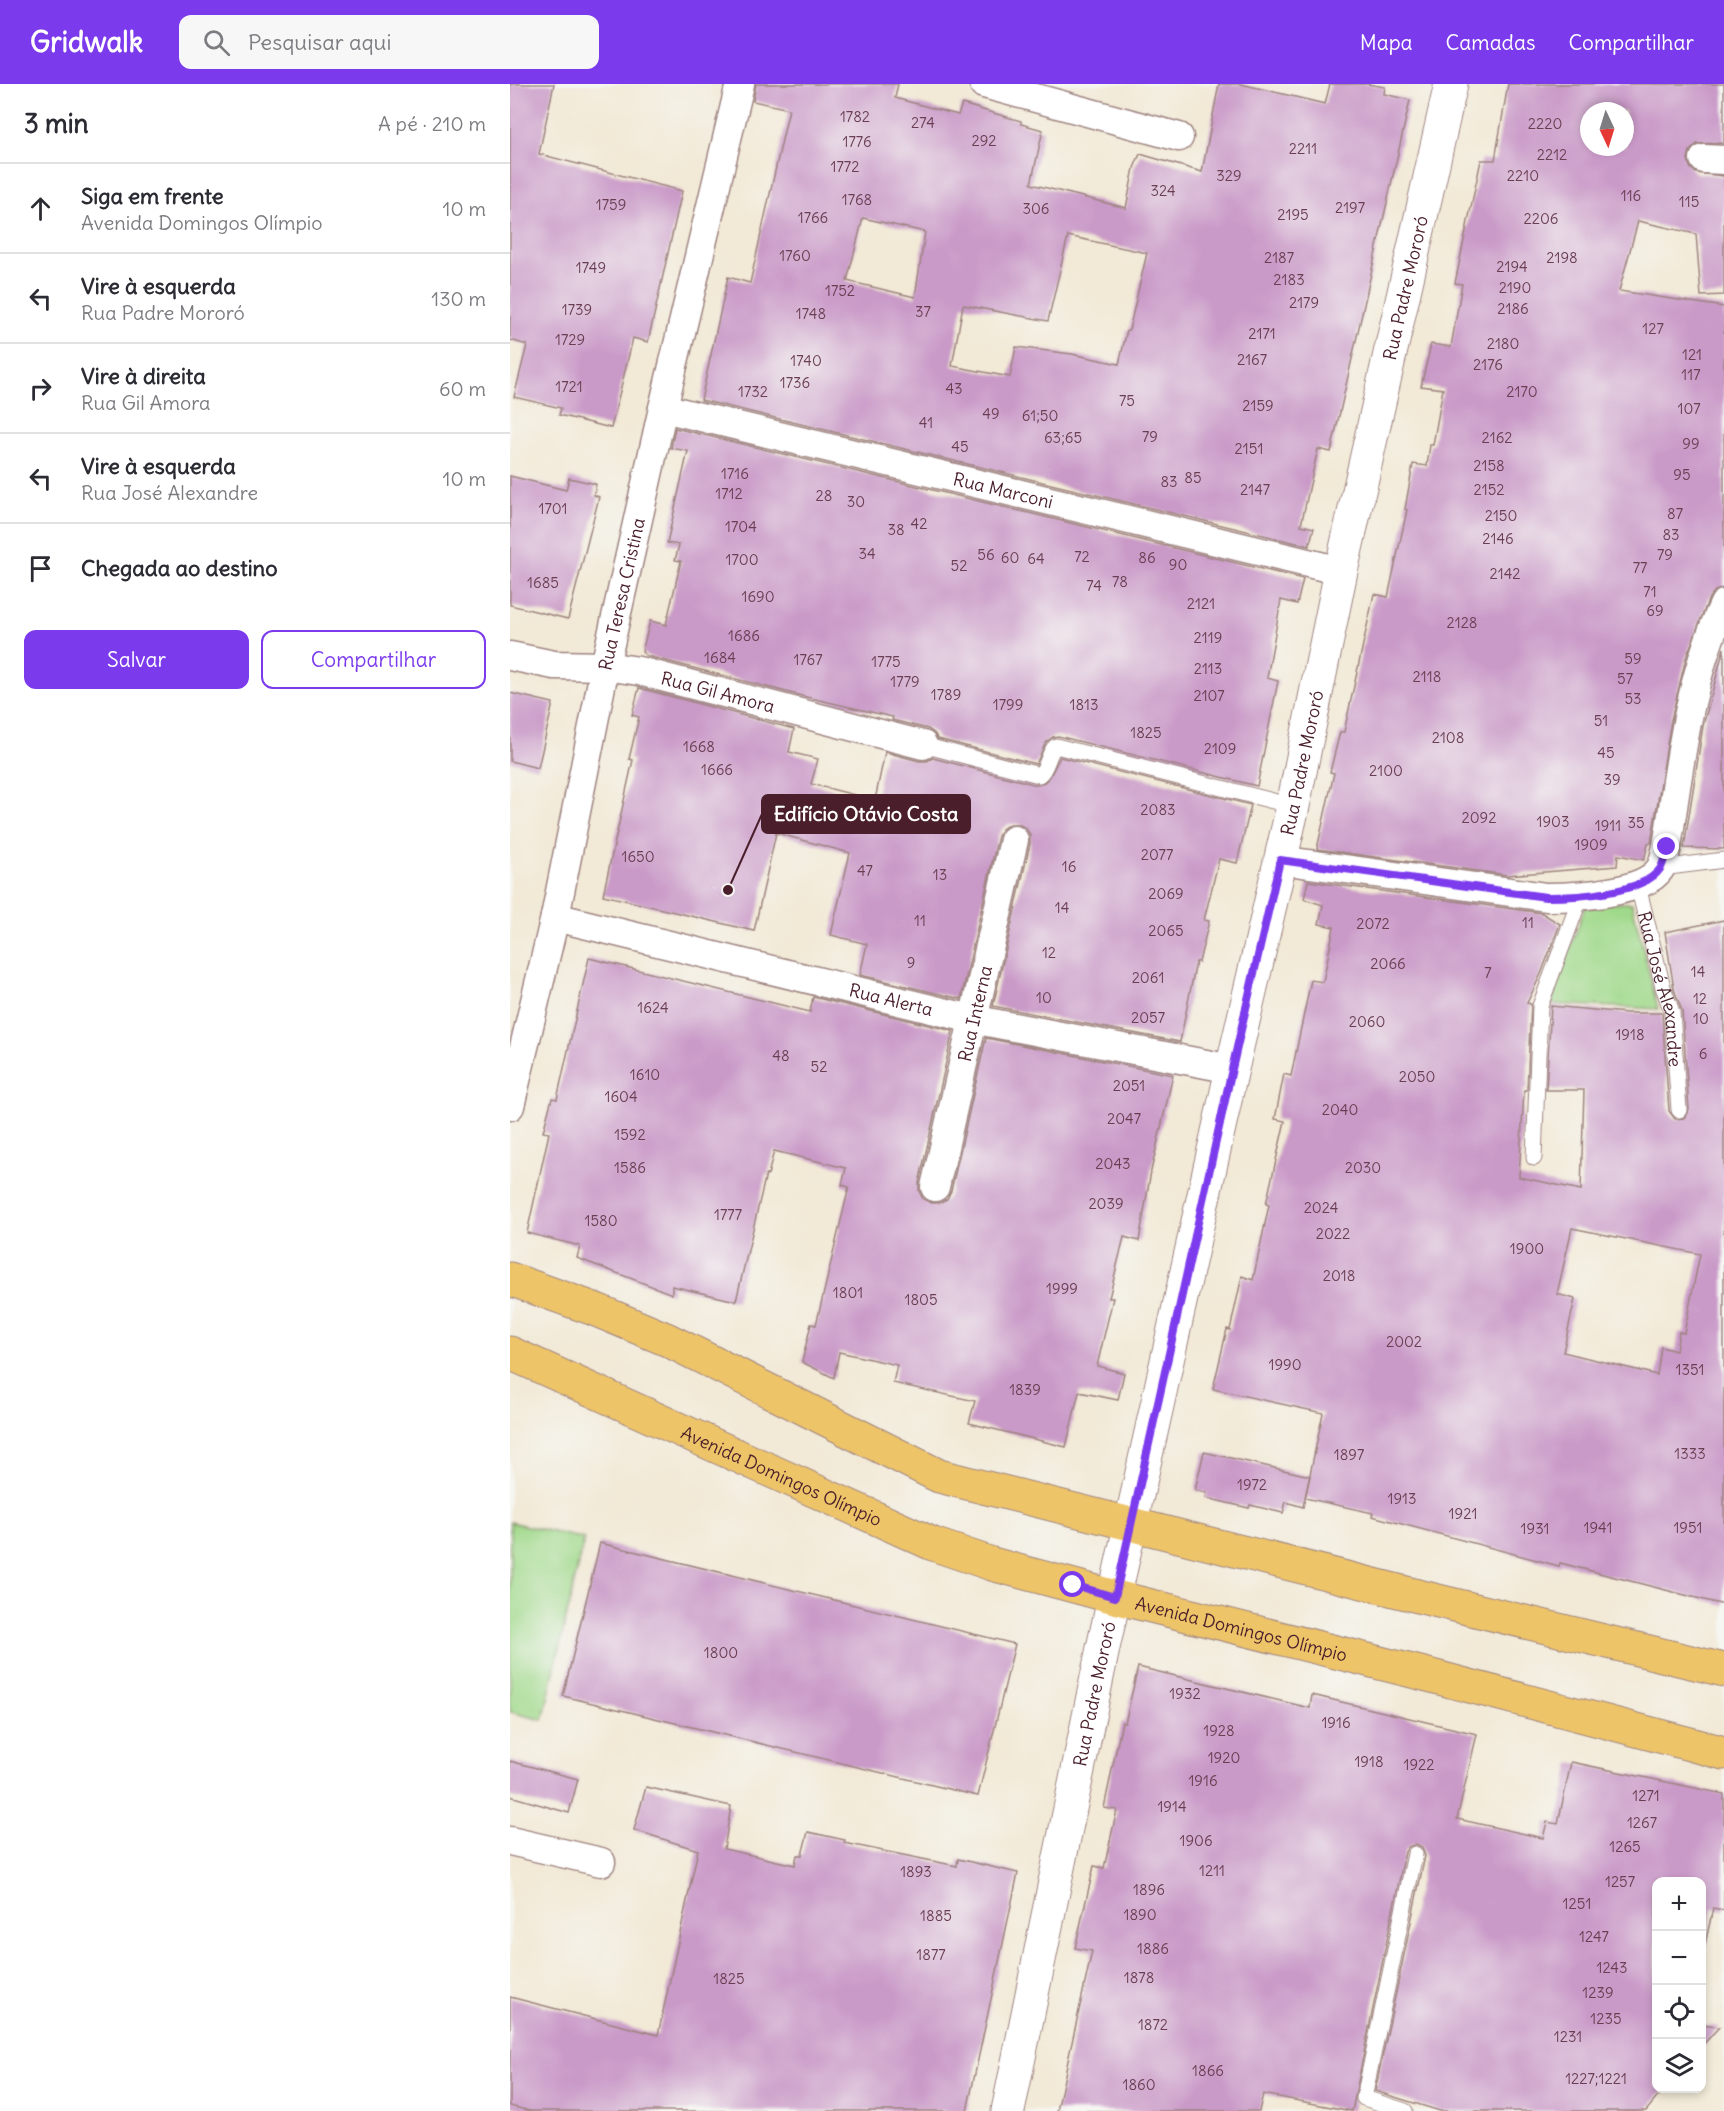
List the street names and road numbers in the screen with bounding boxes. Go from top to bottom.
street label: Rua Padre Mororó [1377,213,1432,362]
street label: Rua Marconi [951,467,1056,513]
street label: Rua Teresa Cristina [593,516,649,673]
street label: Rua Gil Amora [659,666,777,717]
street label: Rua Padre Mororó [1275,688,1328,837]
street label: Rua José Alexandre [1633,909,1687,1068]
street label: Rua Interna [952,963,997,1064]
street label: Rua Alerta [847,978,935,1021]
street label: Avenida Domingos Olímpio [678,1420,886,1531]
street label: Avenida Domingos Olímpio [1133,1591,1350,1666]
street label: Rua Padre Mororó [1068,1619,1120,1768]

